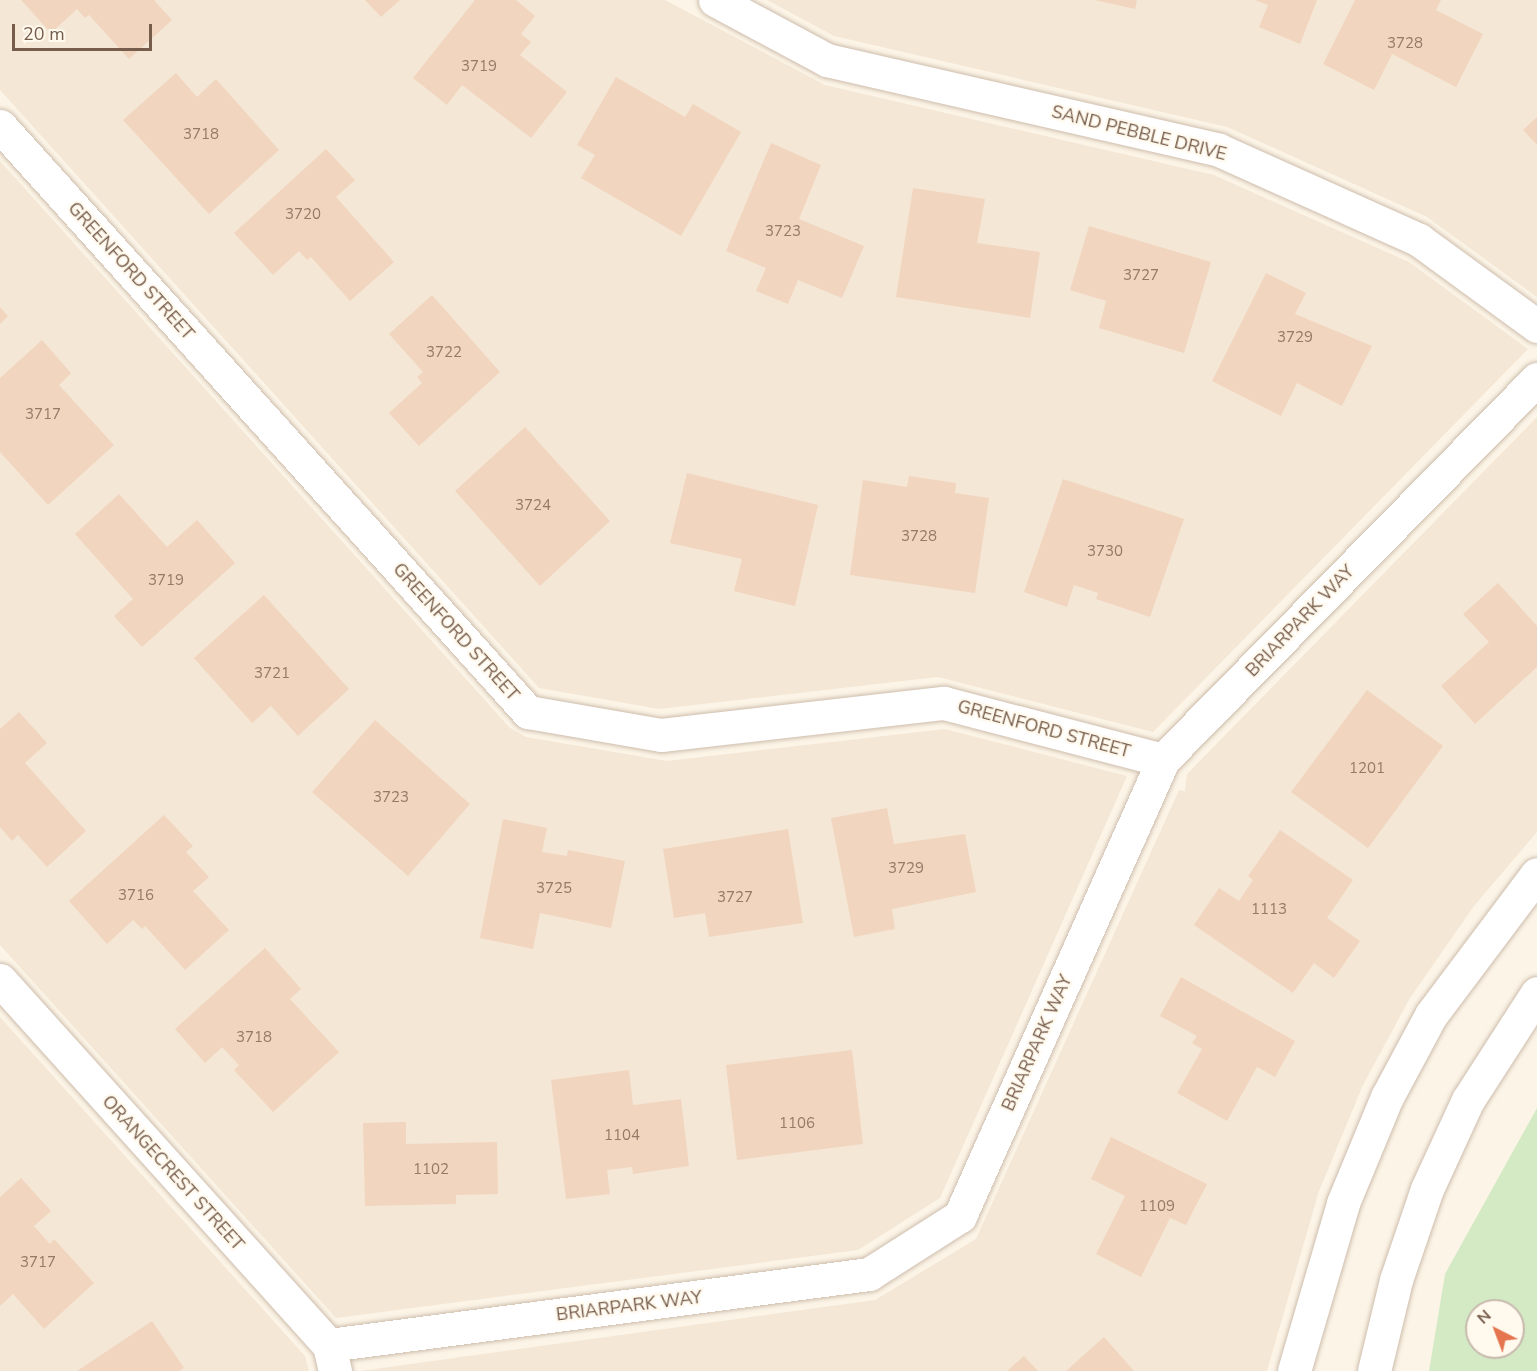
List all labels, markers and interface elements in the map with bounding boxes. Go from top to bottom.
scale bar [15,12,154,50]
text: 20 m [23,22,65,46]
house number: 3728 [1387,35,1423,53]
house number: 3719 [461,58,497,76]
street label: SAND PEBBLE DRIVE [1049,101,1229,165]
house number: 3718 [183,126,219,144]
street label: GREENFORD STREET [63,198,199,344]
house number: 3720 [285,206,321,224]
house number: 3723 [765,223,801,241]
house number: 3727 [1123,267,1159,285]
house number: 3729 [1277,329,1313,347]
house number: 3722 [426,344,462,362]
house number: 3717 [25,406,61,424]
house number: 3724 [515,497,551,515]
house number: 3728 [901,528,937,546]
house number: 3730 [1087,543,1123,561]
street label: GREENFORD STREET [388,559,524,705]
street label: BRIARPARK WAY [1241,561,1359,681]
house number: 3719 [148,572,184,590]
house number: 3721 [254,665,290,683]
street label: GREENFORD STREET [955,696,1133,762]
house number: 1201 [1349,760,1385,778]
house number: 3723 [373,789,409,807]
house number: 3729 [888,860,924,878]
house number: 3725 [536,880,572,898]
house number: 3716 [118,887,154,905]
house number: 3727 [717,889,753,907]
house number: 1113 [1251,901,1287,919]
street label: BRIARPARK WAY [997,972,1077,1114]
house number: 3718 [236,1029,272,1047]
street label: ORANGECREST STREET [98,1091,248,1255]
house number: 1106 [779,1115,815,1133]
house number: 1104 [604,1127,640,1145]
house number: 1102 [413,1161,449,1179]
house number: 1109 [1139,1198,1175,1216]
house number: 3717 [20,1254,56,1272]
street label: BRIARPARK WAY [555,1286,703,1326]
north arrow [1465,1299,1525,1359]
text: N [1472,1305,1496,1329]

